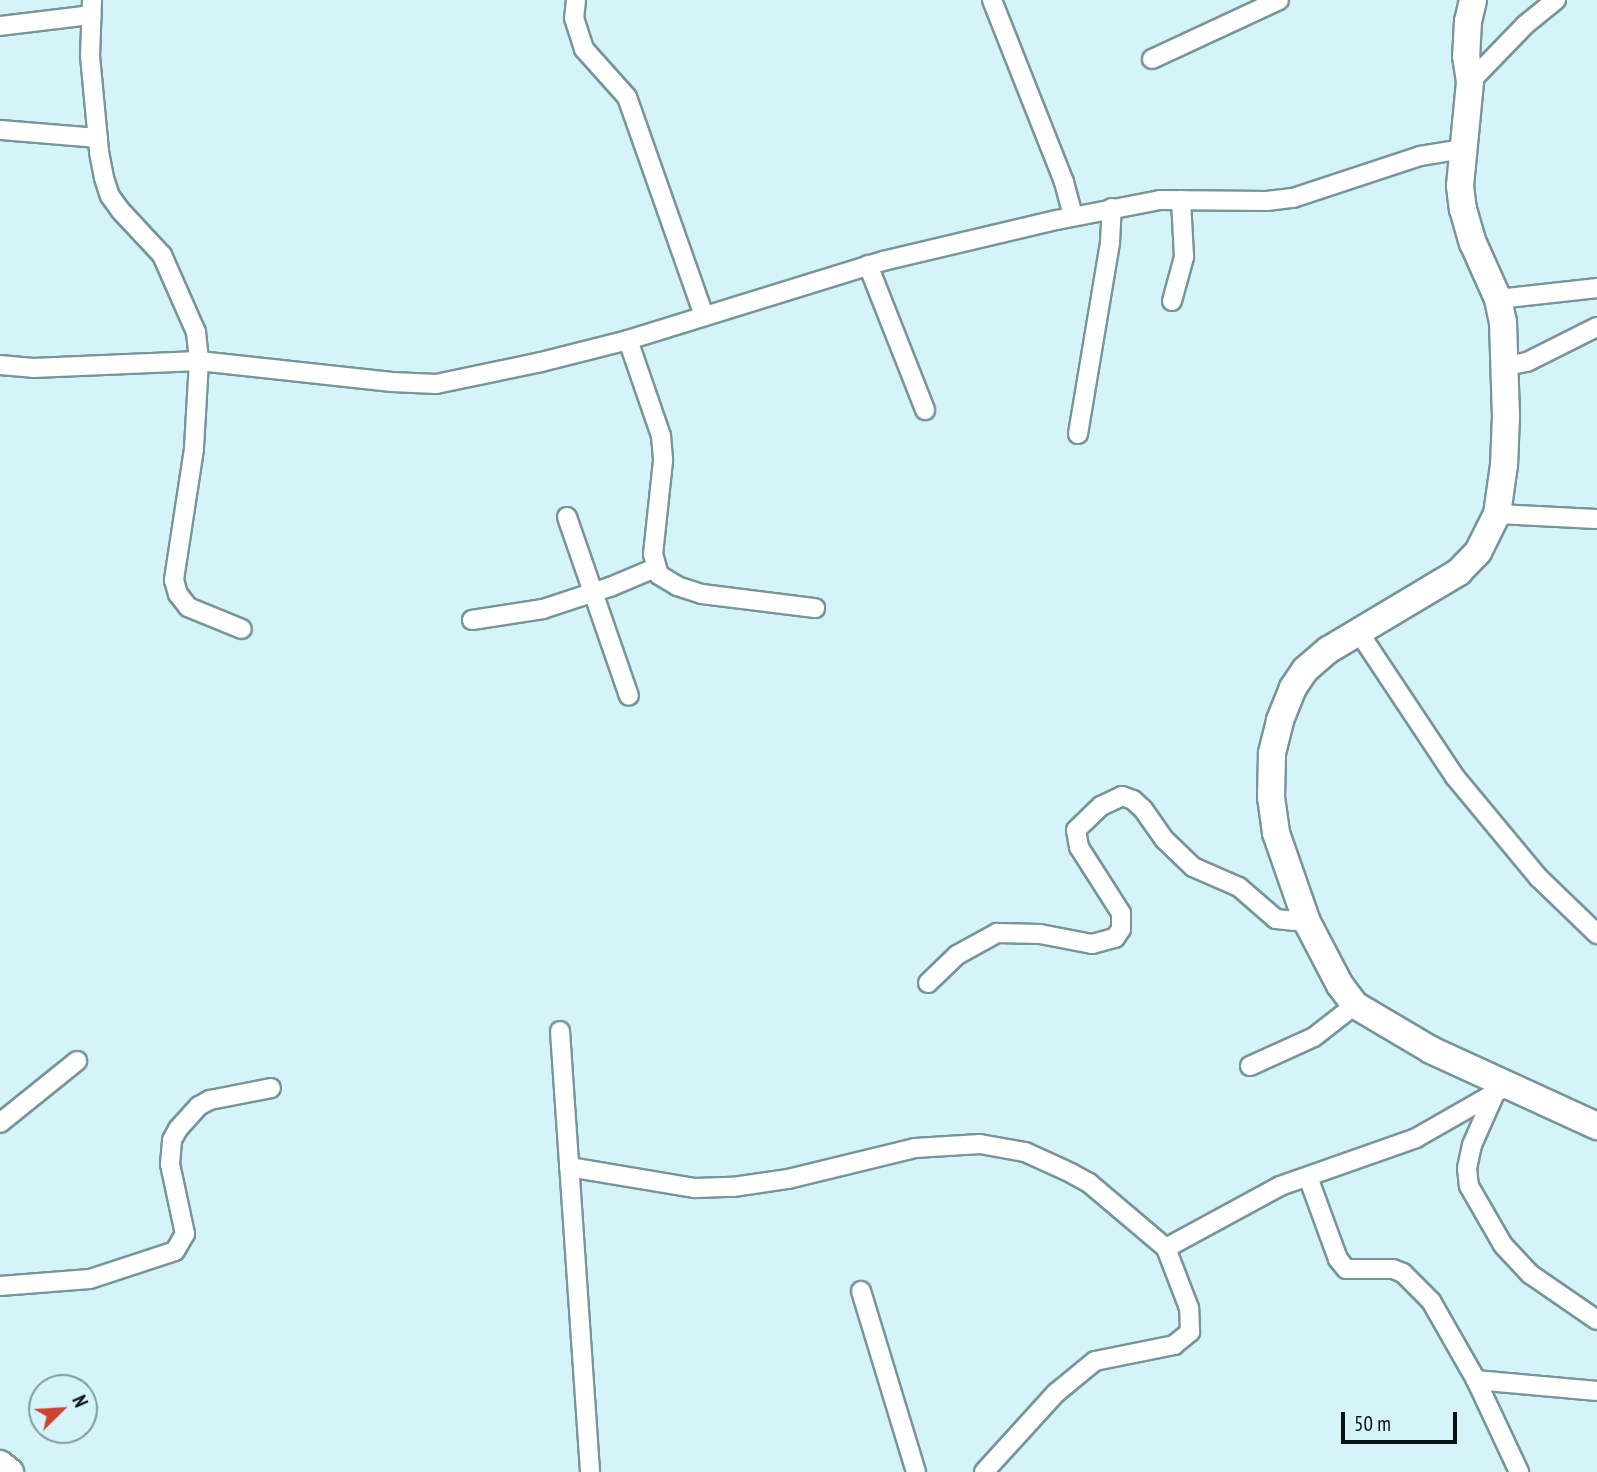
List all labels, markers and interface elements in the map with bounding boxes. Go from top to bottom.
north arrow [28,1374,98,1444]
text: N [67,1392,93,1411]
scale bar [1345,1398,1460,1442]
text: 50 m [1354,1410,1391,1437]

